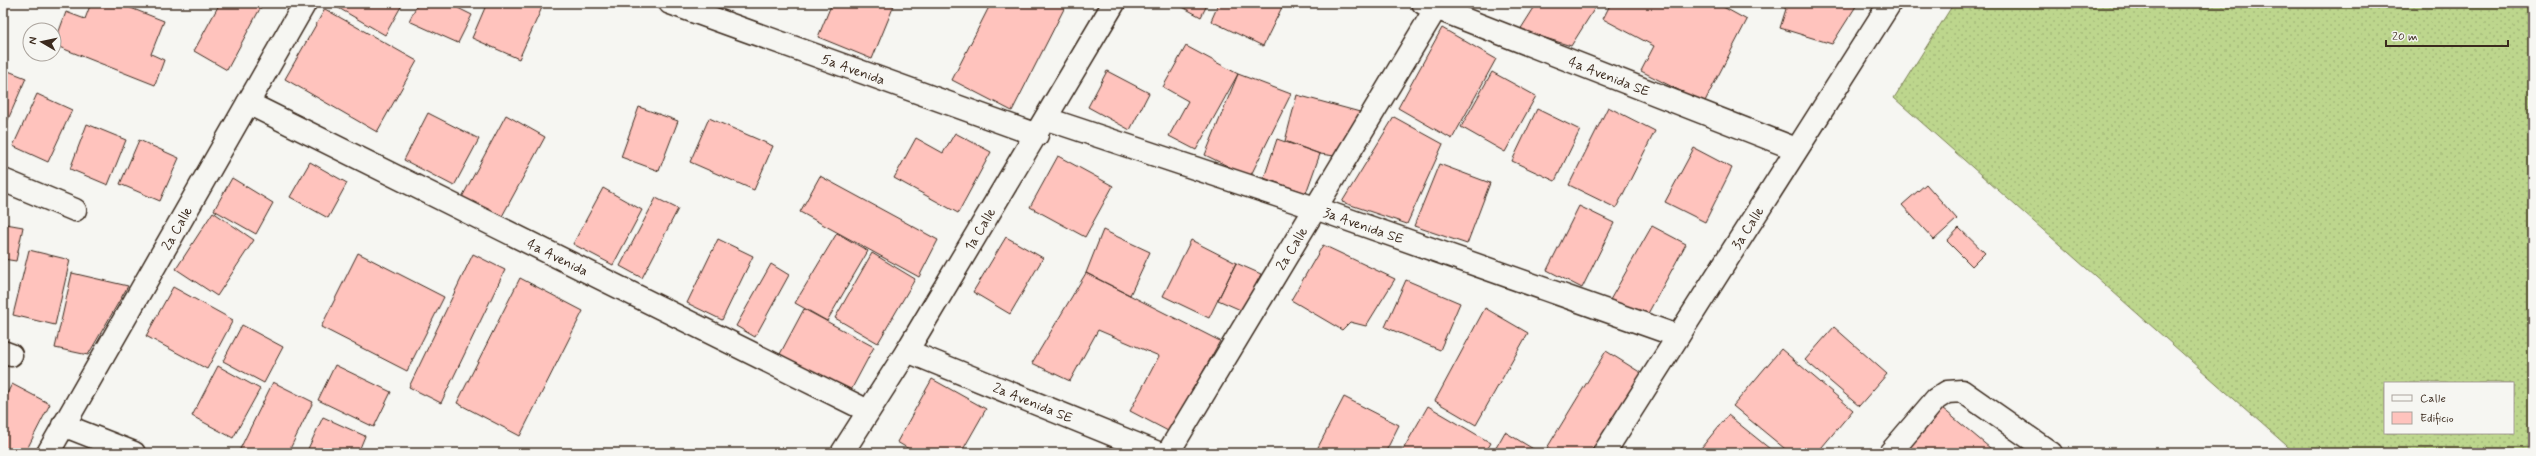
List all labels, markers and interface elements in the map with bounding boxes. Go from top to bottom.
north arrow [22,22,62,62]
scale bar [2386,22,2508,48]
text: 20 m [2392,29,2418,45]
text: N [26,36,41,45]
street label: 5a Avenida [819,50,888,90]
street label: 4a Avenida SE [1566,53,1652,101]
street label: 2a Calle [158,203,197,254]
street label: 3a Calle [1728,203,1768,253]
street label: 1a Calle [961,204,1000,254]
street label: 3a Avenida SE [1321,204,1406,249]
street label: 2a Calle [1272,223,1312,274]
street label: 4a Avenida [524,235,591,281]
street label: 2a Avenida SE [990,379,1075,427]
legend [2384,382,2514,434]
text: Calle [2420,391,2446,407]
text: Edificio [2420,411,2454,427]

